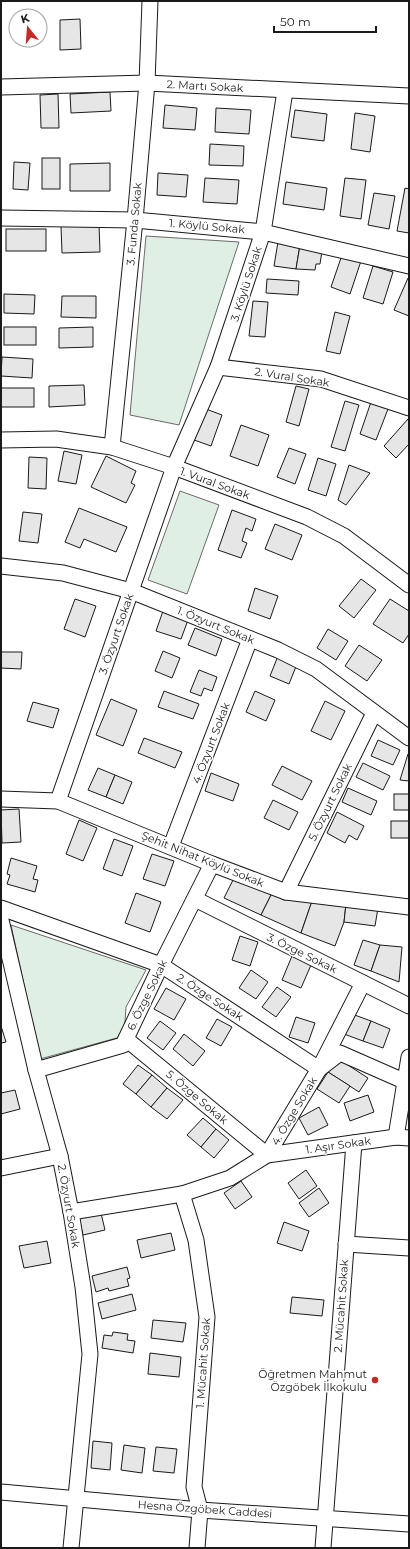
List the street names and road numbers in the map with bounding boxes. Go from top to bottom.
street label: 2. Martı Sokak [166,77,244,95]
street label: 3. Funda Sokak [123,182,145,266]
street label: 1. Köylü Sokak [169,216,246,236]
street label: 3. Köylü Sokak [227,244,265,323]
street label: 2. Vural Sokak [253,364,331,390]
street label: 1. Vural Sokak [178,464,252,502]
street label: 3. Özyurt Sokak [96,591,137,676]
street label: 1. Özyurt Sokak [175,603,257,647]
street label: 4. Özyurt Sokak [189,700,233,786]
street label: 5. Özyurt Sokak [305,761,355,843]
street label: Şehit Nihat Köylü Sokak [140,828,267,890]
street label: 3. Özge Sokak [265,930,340,976]
street label: 6. Özge Sokak [124,957,170,1033]
street label: 2. Özge Sokak [174,970,246,1024]
street label: 5. Özge Sokak [163,1067,231,1127]
street label: 4. Özge Sokak [268,1074,320,1148]
street label: 1. Aşır Sokak [304,1133,372,1157]
street label: 2. Özyurt Sokak [55,1163,83,1249]
street label: 2. Mücahit Sokak [331,1259,351,1353]
street label: 1. Mücahit Sokak [193,1317,213,1409]
street label: Hesna Özgöbek Caddesi [137,1497,273,1521]

